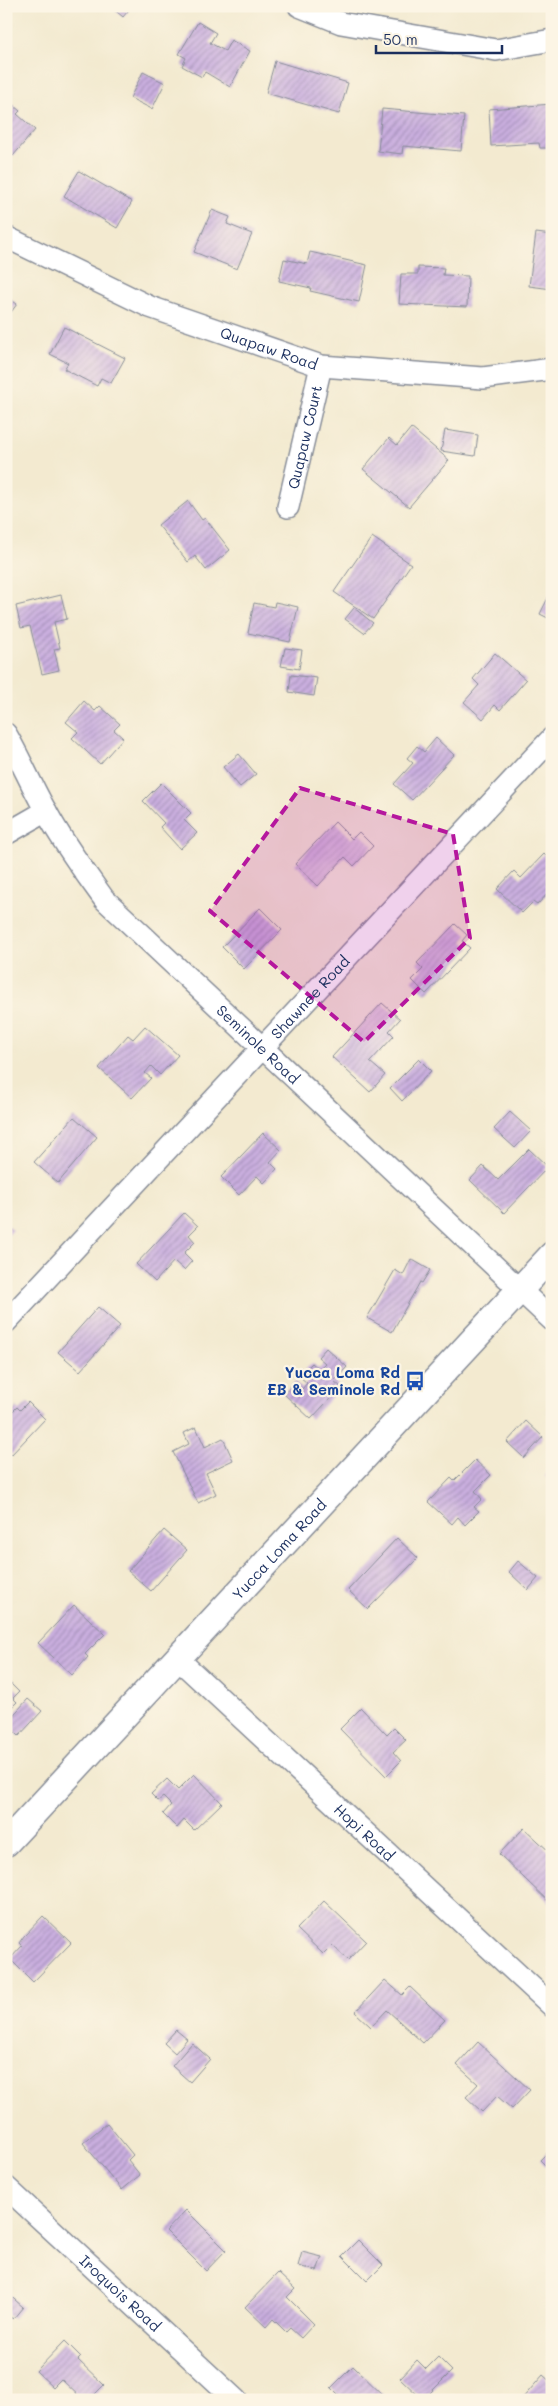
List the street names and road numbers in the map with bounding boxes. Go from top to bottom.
street label: Quapaw Road [218,322,320,374]
street label: Quapaw Court [283,383,326,491]
street label: Shawnee Road [266,951,354,1043]
street label: Seminole Road [213,1000,304,1088]
street label: Yucca Loma Road [227,1495,330,1604]
street label: Hopi Road [330,1799,399,1865]
street label: Iroquois Road [76,2250,165,2336]

